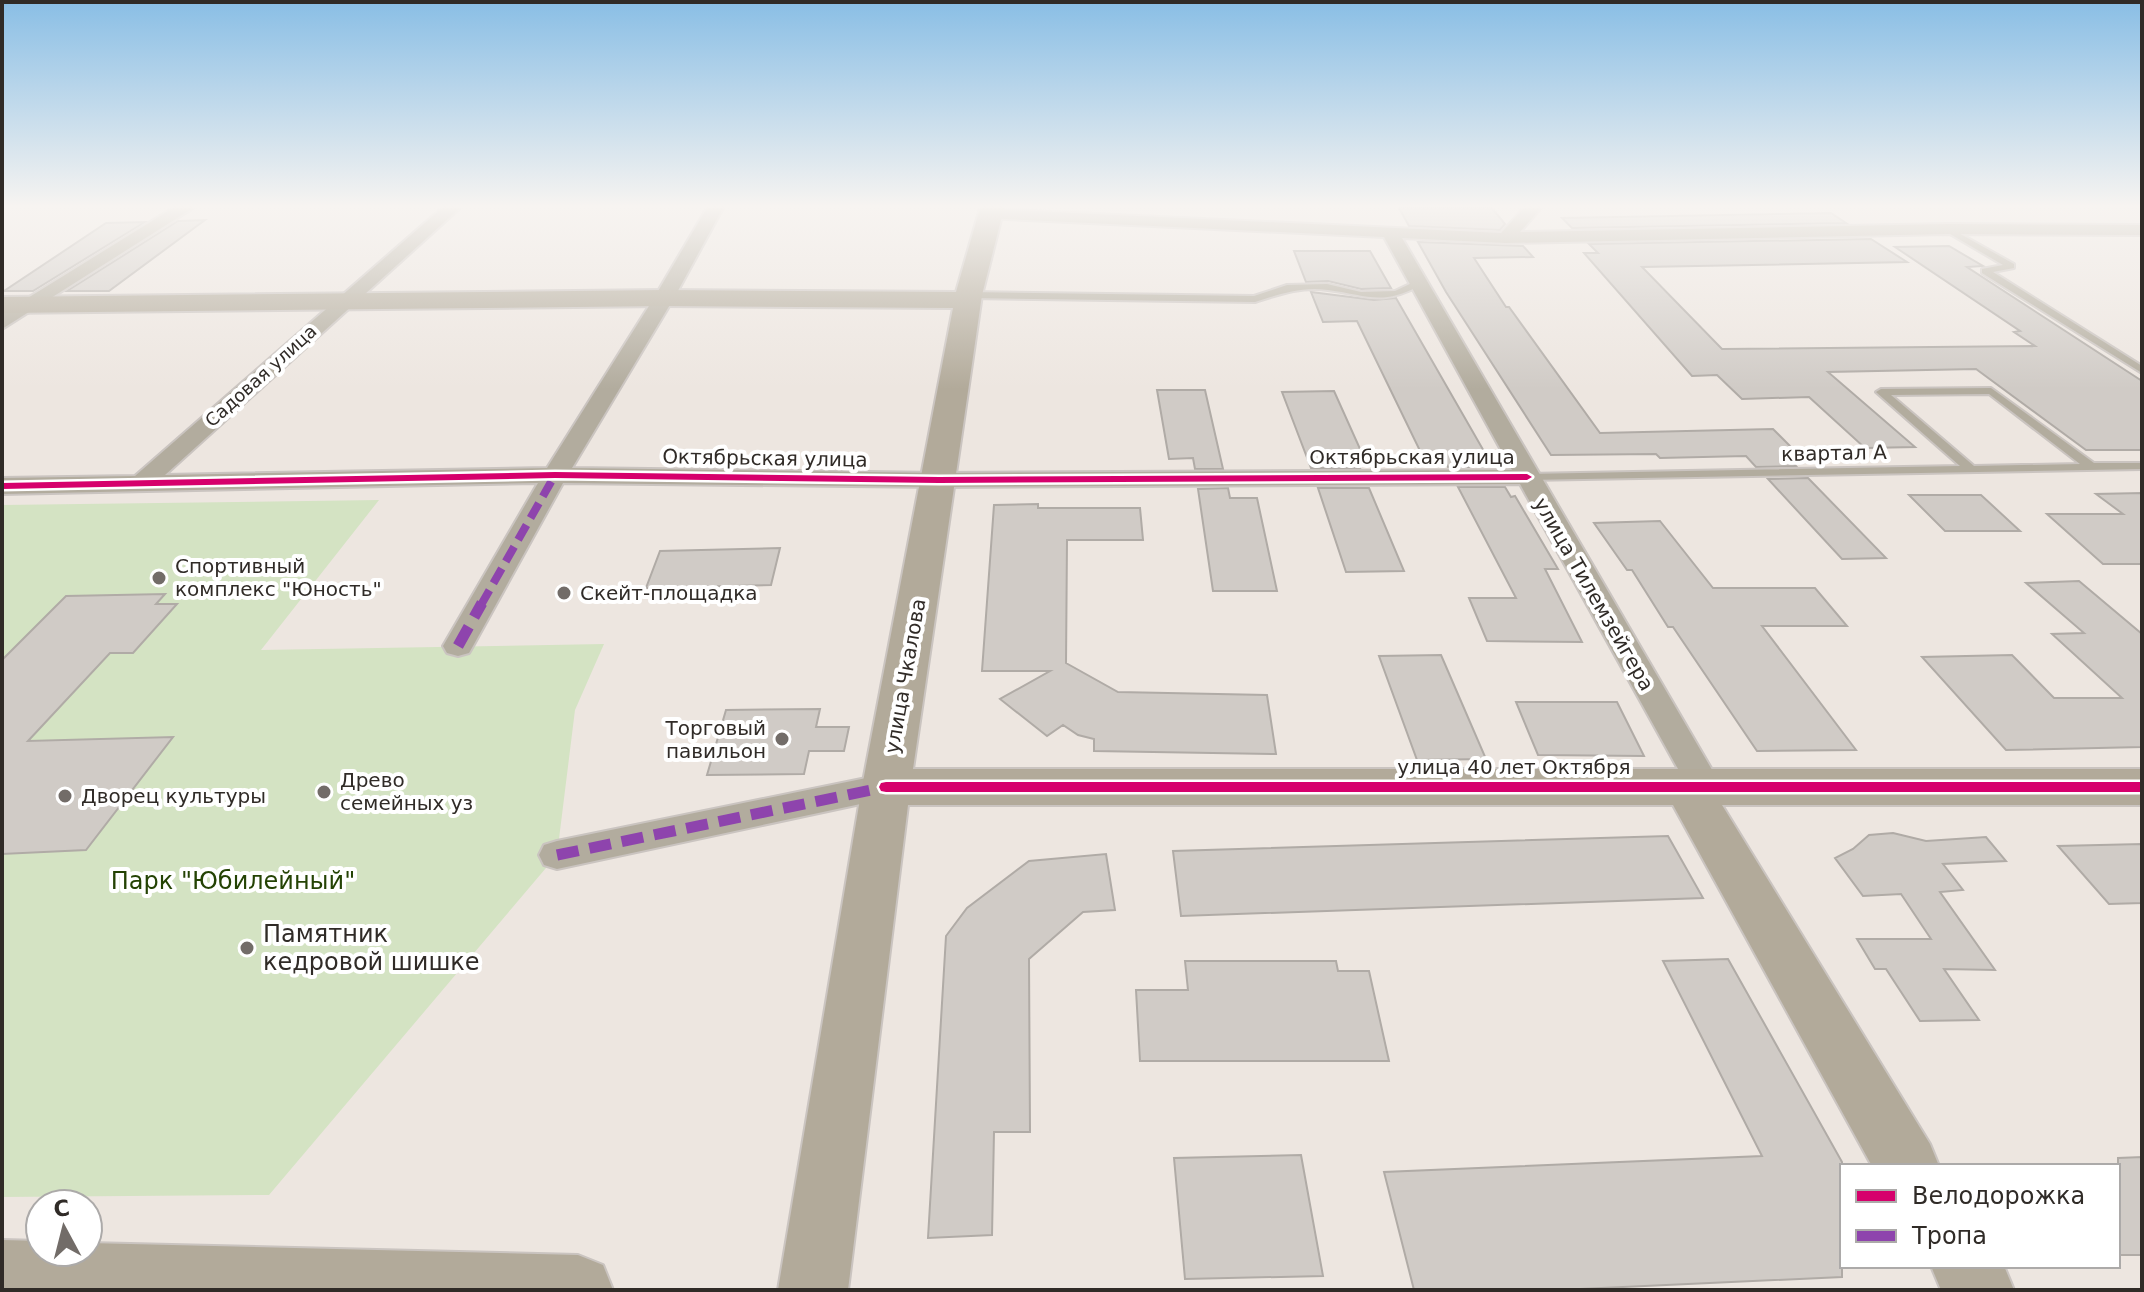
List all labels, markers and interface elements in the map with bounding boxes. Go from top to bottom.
street label: Садовая улица [201,320,321,431]
street label: квартал А [1781,440,1887,466]
street label: Октябрьская улица [662,444,868,472]
street label: Октябрьская улица [1309,445,1515,469]
street label: улица Тилемзейгера [1529,493,1659,695]
place label: Спортивный комплекс "Юность" [175,554,382,601]
marker: Спортивный комплекс "Юность" [150,569,168,587]
place label: Скейт-площадка [580,581,758,605]
marker: Скейт-площадка [555,584,573,602]
street label: улица Чкалова [880,597,930,755]
place label: Торговый павильон [665,716,766,763]
marker: Торговый павильон [773,730,791,748]
street label: улица 40 лет Октября [1397,755,1631,779]
place label: Древо семейных уз [340,768,473,815]
marker: Древо семейных уз [315,783,333,801]
place label: Дворец культуры [81,784,266,808]
marker: Дворец культуры [56,787,74,805]
park label: Парк "Юбилейный" [111,867,355,895]
place label: Памятник кедровой шишке [263,920,480,976]
marker: Памятник кедровой шишке [238,939,256,957]
legend [1840,1164,2120,1268]
text: Велодорожка [1912,1182,2085,1210]
north arrow [24,1188,104,1268]
text: С [52,1195,71,1222]
text: Тропа [1911,1222,1987,1250]

